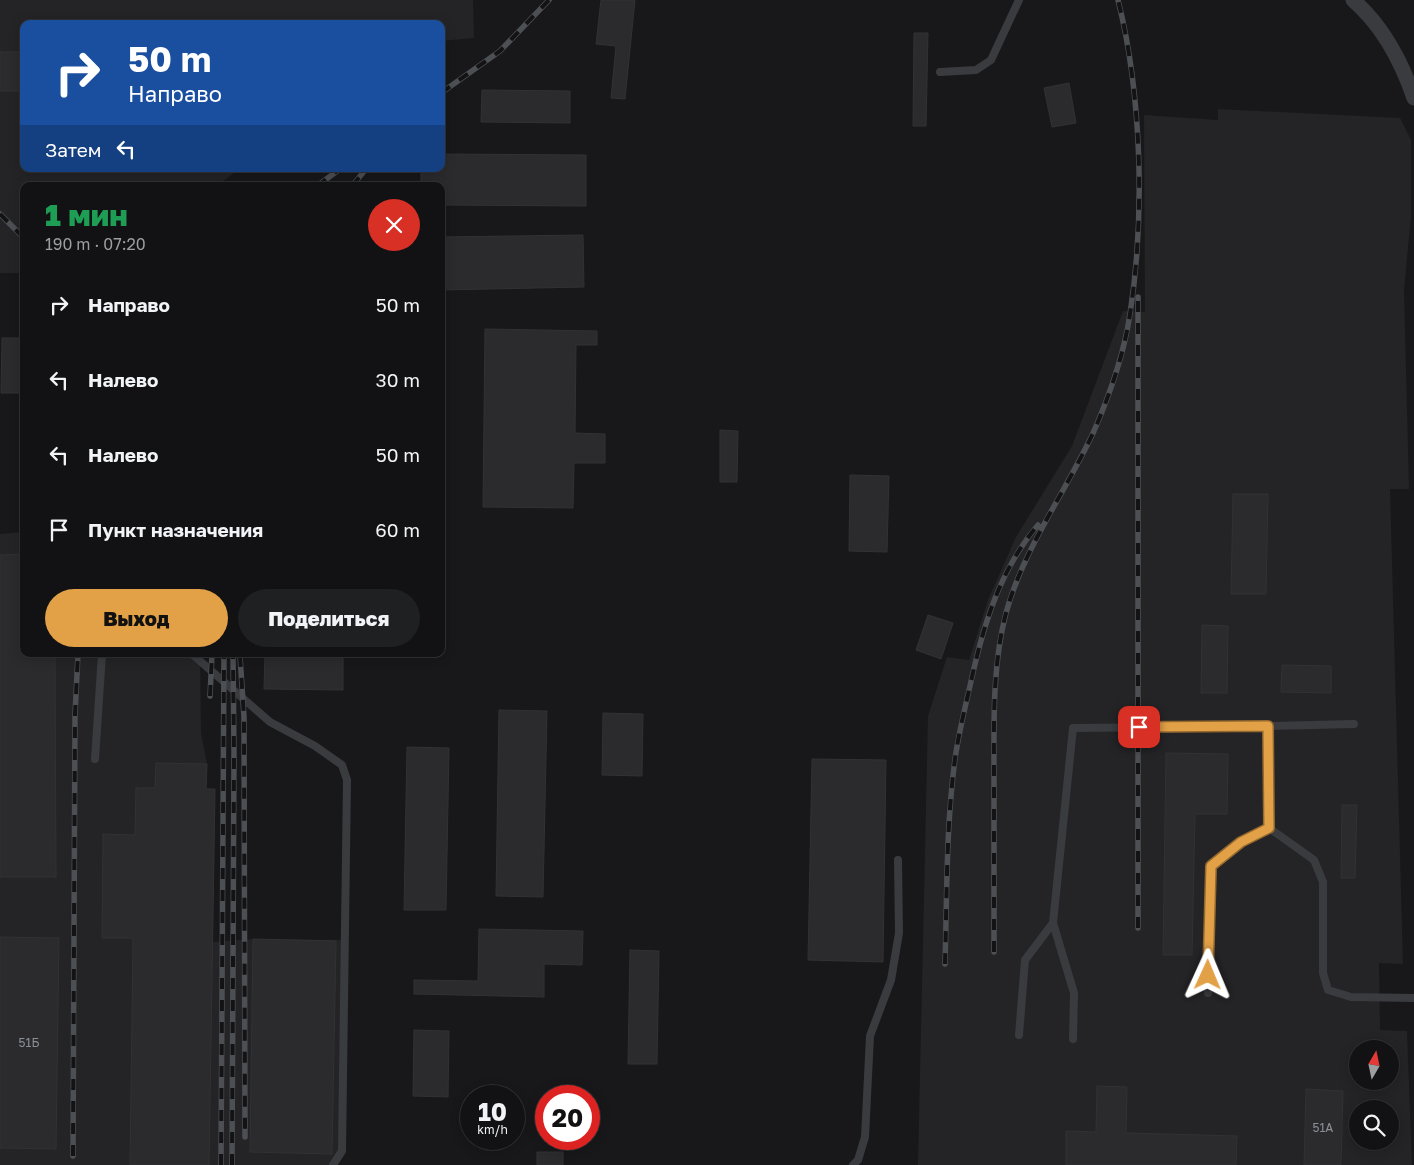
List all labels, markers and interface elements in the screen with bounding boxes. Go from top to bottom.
text: 50 m [128,38,211,80]
icon: right [45,40,110,105]
text: Направо [128,80,222,107]
icon: left [112,135,140,163]
text: Затем [45,138,102,161]
text: 1 мин [45,197,128,233]
button: close [368,199,420,251]
text: 190 m · 07:20 [45,234,146,254]
icon: right [45,291,73,319]
text: Направо [88,293,170,316]
text: 50 m [376,293,420,316]
icon: left [45,366,73,394]
text: Налево [88,368,158,391]
text: 30 m [376,368,420,391]
icon: left [45,441,73,469]
text: Налево [88,443,158,466]
text: 50 m [376,443,420,466]
icon: arrive [45,516,73,544]
text: Пункт назначения [88,518,263,541]
text: 60 m [375,518,420,541]
button: Выход [45,589,228,647]
button: Поделиться [238,589,420,647]
pin [1118,706,1160,748]
icon: arrive [1125,713,1153,741]
position arrow [1181,948,1233,1000]
house number: 51Б [19,1035,39,1050]
north arrow [1349,1040,1399,1090]
map controls [1349,1040,1399,1150]
speed limit sign: 20 [535,1085,600,1150]
text: 10 [478,1096,507,1127]
button: search [1349,1100,1399,1150]
house number: 51А [1313,1120,1333,1135]
text: km/h [477,1122,508,1137]

